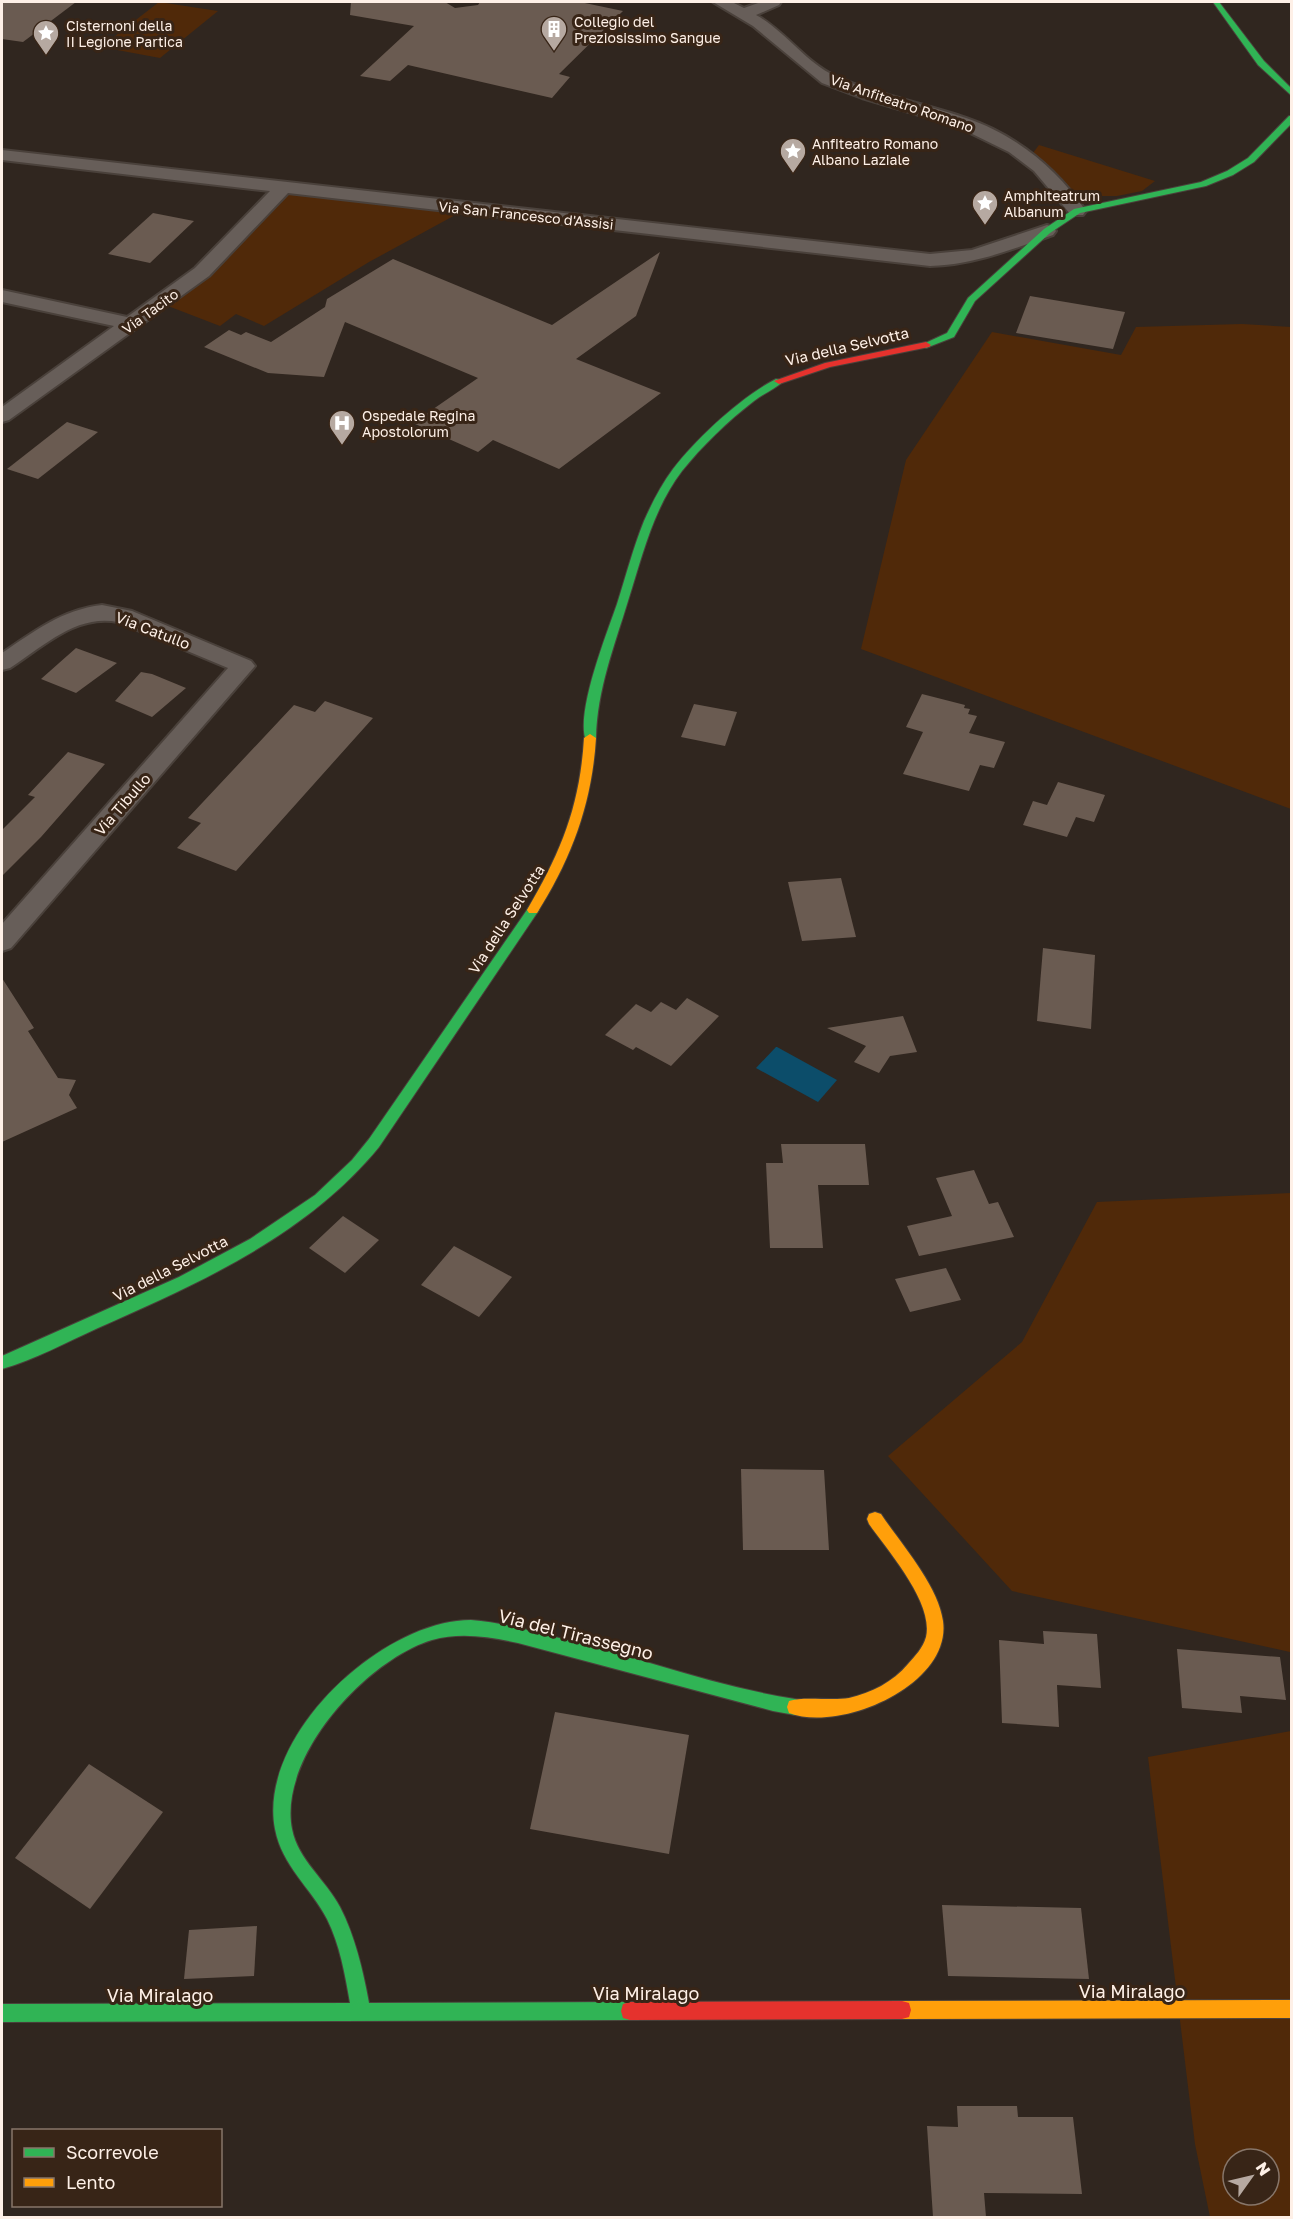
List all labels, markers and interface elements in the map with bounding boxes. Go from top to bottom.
place label: Collegio del Preziosissimo Sangue [574,13,721,46]
building icon: Collegio del Preziosissimo Sangue [539,14,569,52]
place label: Cisternoni della II Legione Partica [66,17,183,50]
place icon: Cisternoni della II Legione Partica [31,18,61,56]
street label: Via Anfiteatro Romano [828,70,976,136]
place label: Anfiteatro Romano Albano Laziale [812,135,938,168]
place icon: Anfiteatro Romano Albano Laziale [778,136,808,174]
place label: Amphiteatrum Albanum [1004,187,1100,220]
place icon: Amphiteatrum Albanum [970,188,1000,226]
street label: Via San Francesco d'Assisi [438,197,614,233]
street label: Via Tacito [119,285,181,337]
street label: Via della Selvotta [783,323,911,369]
place label: Ospedale Regina Apostolorum [362,407,475,440]
hospital icon: Ospedale Regina Apostolorum [327,408,357,446]
street label: Via Catullo [113,608,193,652]
street label: Via Tibullo [90,769,154,839]
street label: Via della Selvotta [464,861,548,977]
street label: Via della Selvotta [110,1231,230,1305]
street label: Via del Tirassegno [496,1604,656,1664]
street label: Via Miralago [1079,1980,1185,2002]
street label: Via Miralago [593,1982,699,2004]
street label: Via Miralago [107,1984,213,2006]
legend [12,2129,222,2207]
text: Scorrevole [66,2141,159,2163]
north arrow [1221,2147,1281,2207]
text: N [1252,2158,1275,2179]
text: Lento [66,2171,115,2193]

